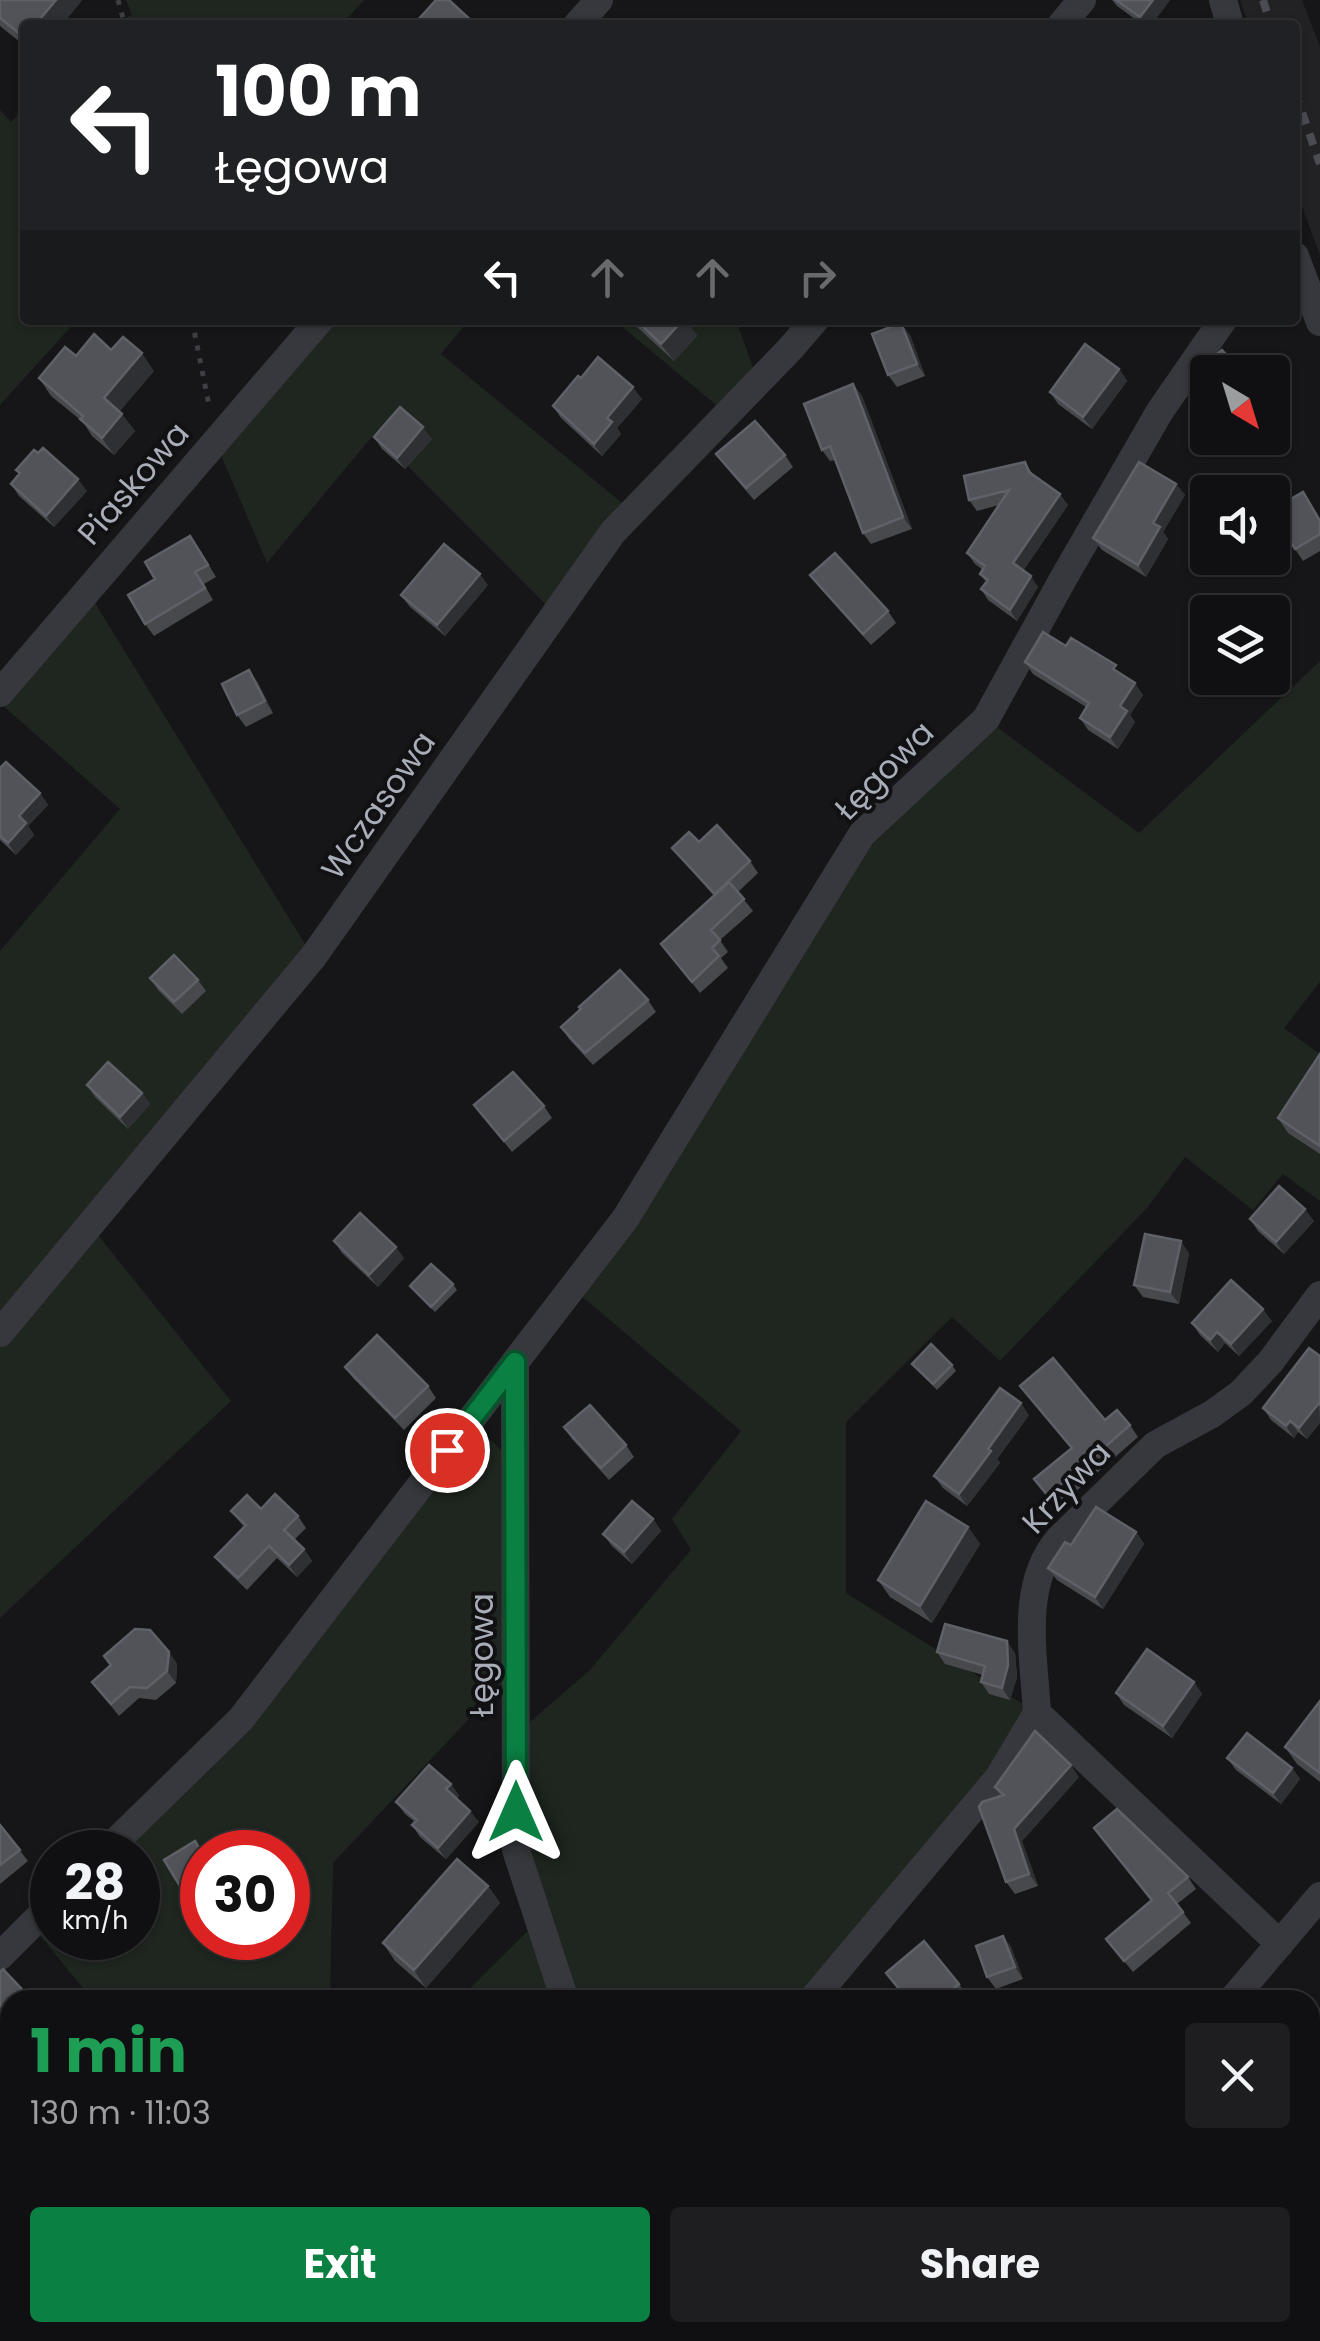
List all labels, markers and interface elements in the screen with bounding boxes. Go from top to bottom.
text: 100 m [215,42,422,141]
icon: left [50,60,180,190]
text: Łęgowa [215,136,389,199]
icon: left [475,250,530,305]
icon: ahead [580,250,635,305]
icon: ahead [685,250,740,305]
icon: right [790,250,845,305]
north arrow [1190,355,1290,455]
map controls [1190,355,1290,695]
street label: Piaskowa [67,412,199,554]
button: sound [1190,475,1290,575]
button: layers [1190,595,1290,695]
street label: Łęgowa [824,710,944,830]
street label: Wczasowa [310,722,446,888]
pin [405,1408,490,1493]
icon: arrive [420,1423,475,1478]
street label: Krzywa [1012,1431,1120,1543]
street label: Łęgowa [459,1593,504,1717]
position arrow [464,1760,568,1864]
speed limit sign: 30 [180,1830,310,1960]
text: 28 [65,1847,125,1918]
text: km/h [62,1903,128,1938]
text: 1 min [30,2009,187,2093]
button: close [1185,2023,1290,2128]
text: 130 m · 11:03 [30,2090,211,2135]
button: Exit [30,2207,650,2322]
button: Share [670,2207,1290,2322]

